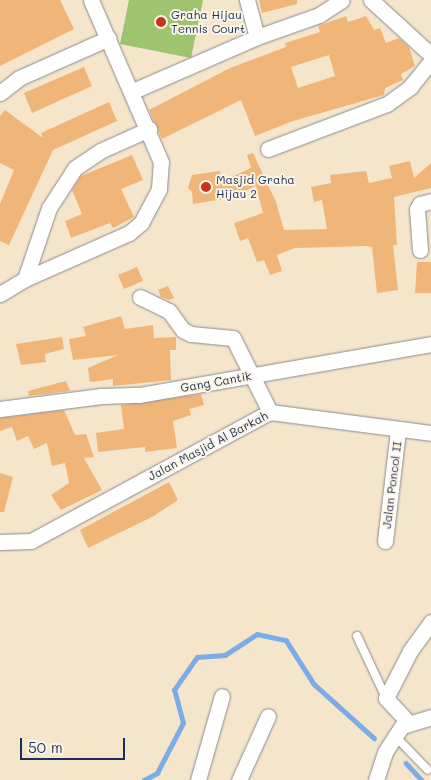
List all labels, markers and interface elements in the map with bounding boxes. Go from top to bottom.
place label: Graha Hijau Tennis Court [171,8,245,36]
marker: Graha Hijau Tennis Court [155,16,167,28]
place label: Masjid Graha Hijau 2 [216,173,295,201]
marker: Masjid Graha Hijau 2 [200,181,212,193]
street label: Gang Cantik [179,369,253,395]
street label: Jalan Masjid Al Barkah [146,408,270,484]
street label: Jalan Poncol II [380,441,404,529]
scale bar [22,728,128,760]
text: 50 m [28,737,63,757]

